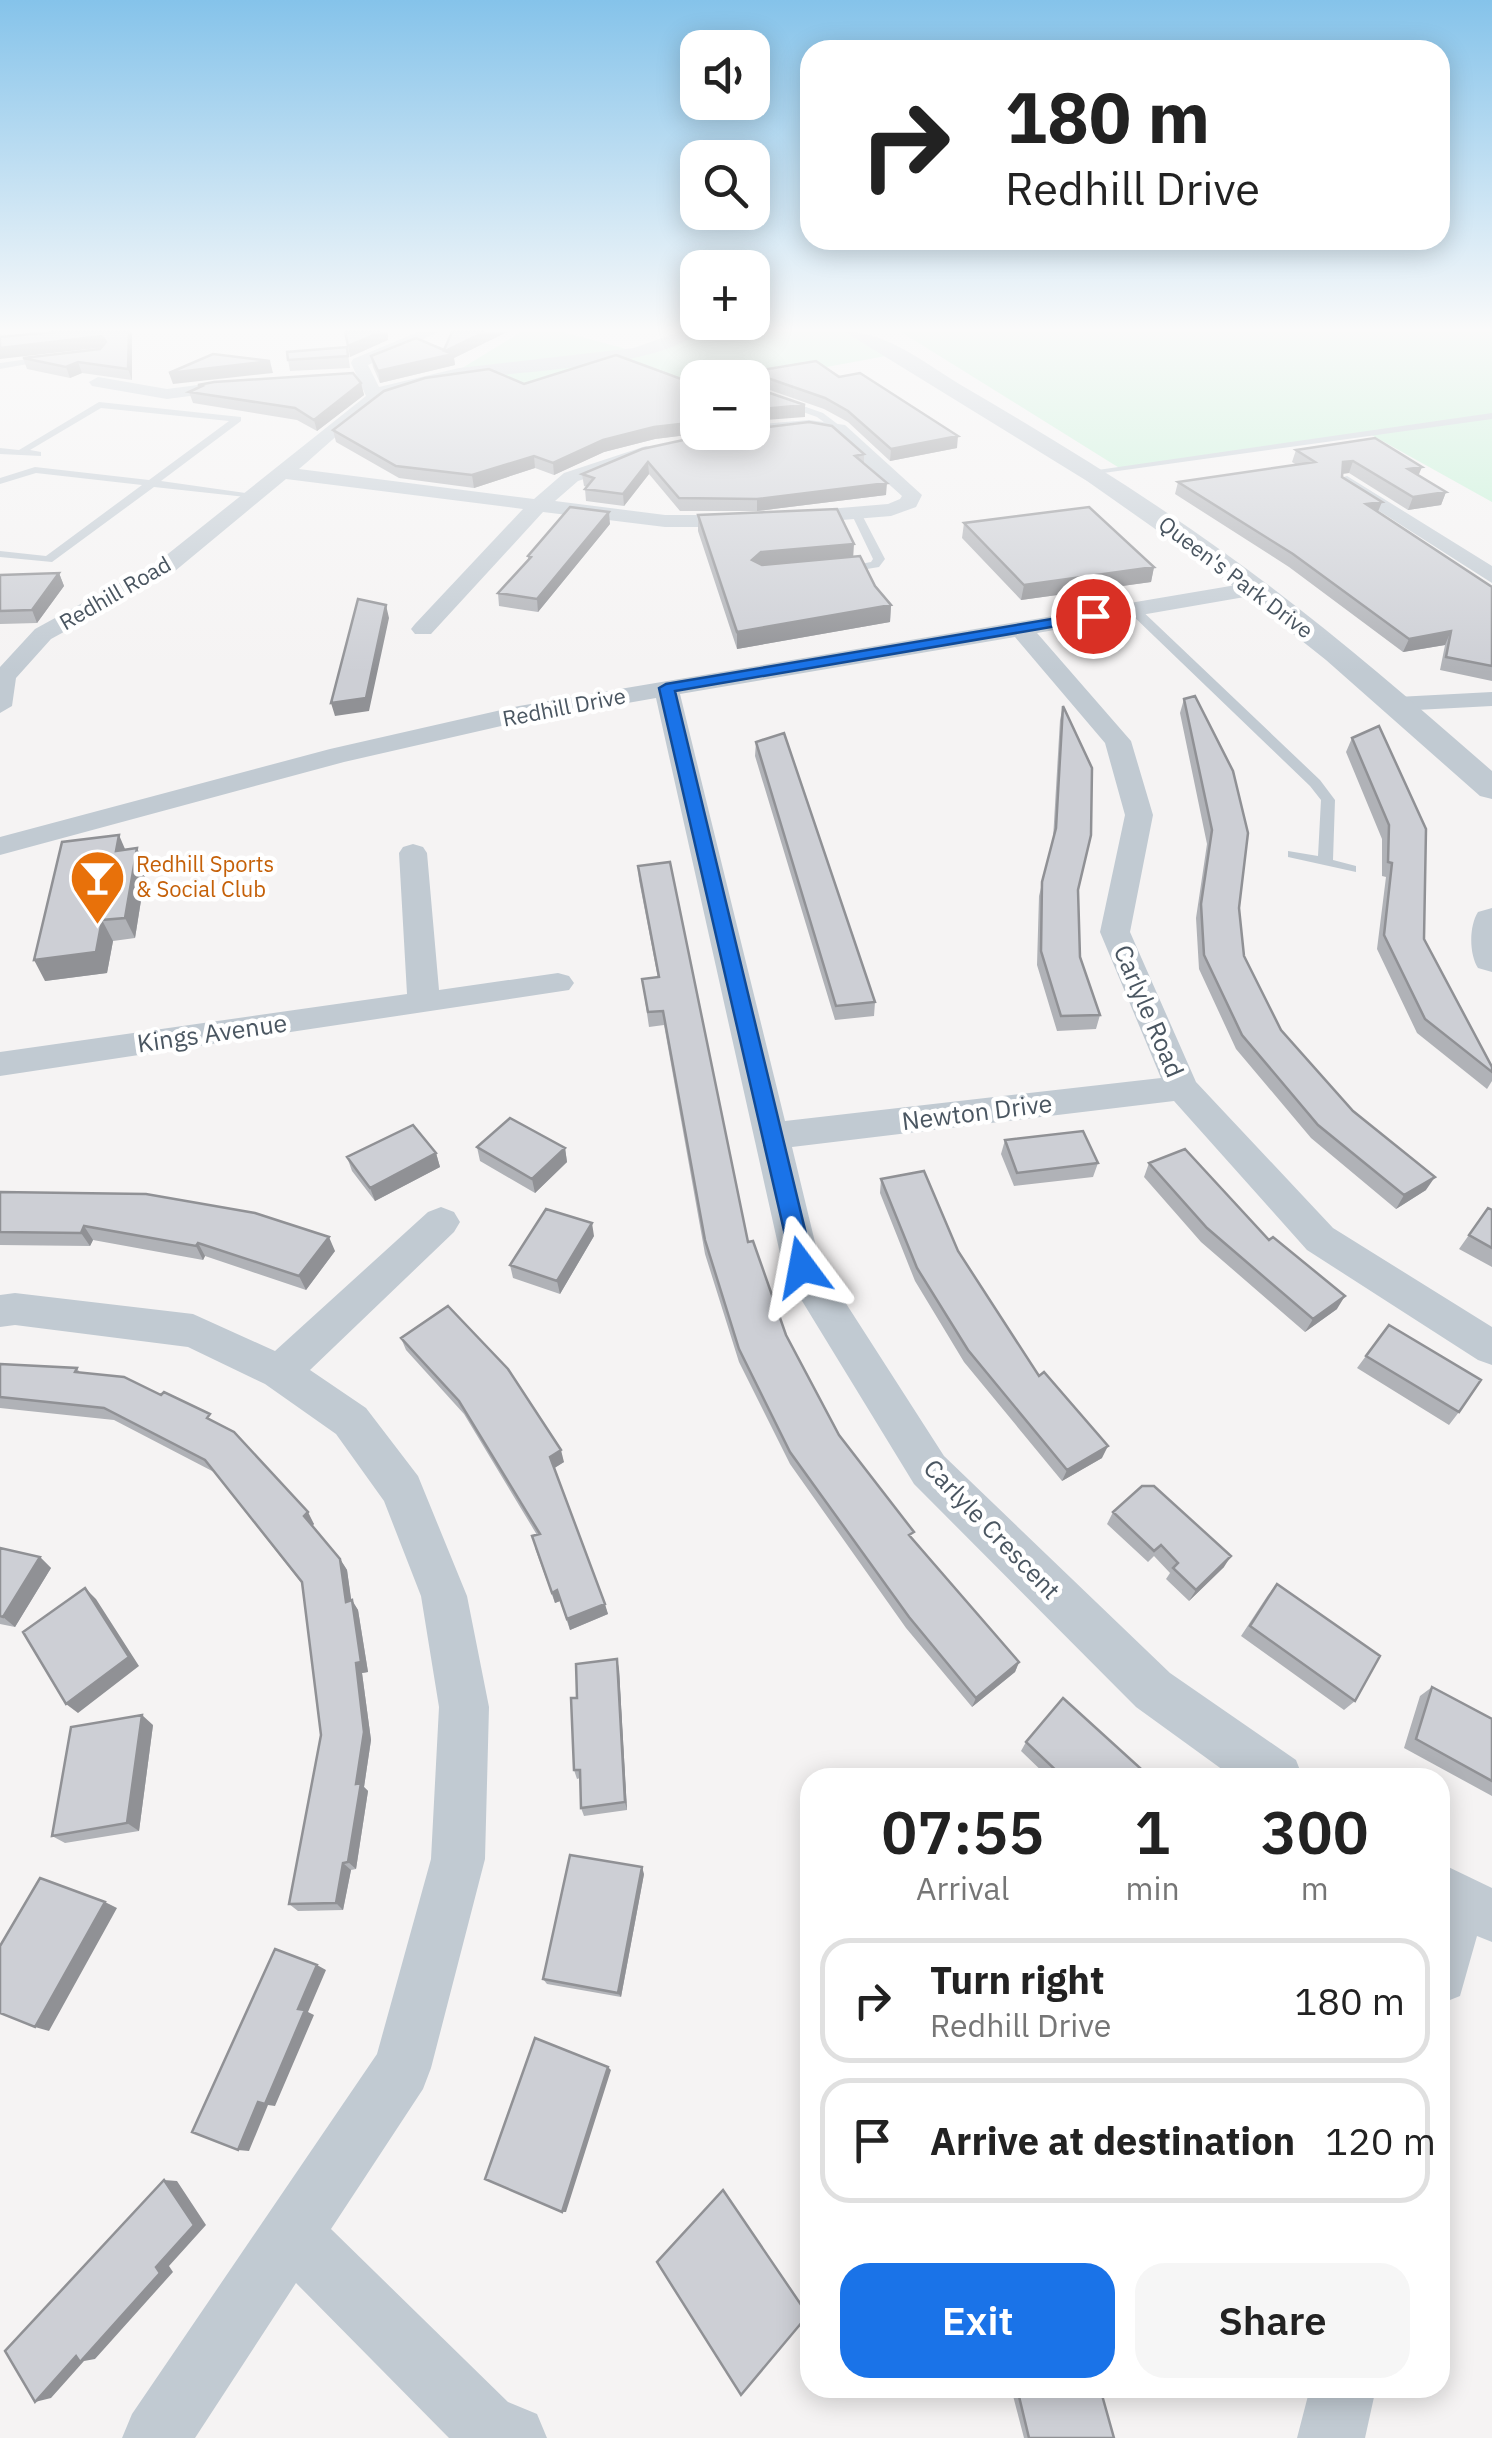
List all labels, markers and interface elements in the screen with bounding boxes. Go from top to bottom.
map controls [680,30,770,450]
button: sound [680,30,770,120]
text: 180 m [1005,71,1210,162]
icon: right [840,80,970,210]
button: search [680,140,770,230]
text: Redhill Drive [1005,159,1260,217]
button: + [680,250,770,340]
button: − [680,360,770,450]
street label: Queen's Park Drive [1153,509,1319,644]
street label: Redhill Road [54,549,176,636]
pin [1051,574,1136,659]
icon: arrive [1066,589,1121,644]
street label: Redhill Drive [500,680,628,733]
bar icon: Redhill Sports & Social Club [67,847,127,926]
place label: Redhill Sports & Social Club [136,849,274,903]
street label: Carlyle Road [1107,939,1192,1082]
street label: Kings Avenue [135,1006,289,1059]
street label: Newton Drive [900,1086,1054,1137]
position arrow [750,1215,854,1319]
street label: Carlyle Crescent [917,1451,1068,1606]
text: 07:55 [881,1792,1044,1871]
text: 1 [1135,1792,1171,1871]
text: 300 [1261,1792,1369,1871]
text: Arrival [916,1867,1009,1909]
text: min [1125,1867,1180,1909]
text: m [1301,1867,1329,1909]
text: Turn right [930,1955,1105,2004]
icon: right [845,1973,900,2028]
text: 180 m [1294,1976,1405,2025]
text: Redhill Drive [930,2004,1111,2046]
icon: arrive [845,2113,900,2168]
text: Arrive at destination [930,2116,1295,2165]
text: 120 m [1325,2116,1436,2165]
button: Exit [840,2263,1115,2378]
button: Share [1135,2263,1410,2378]

